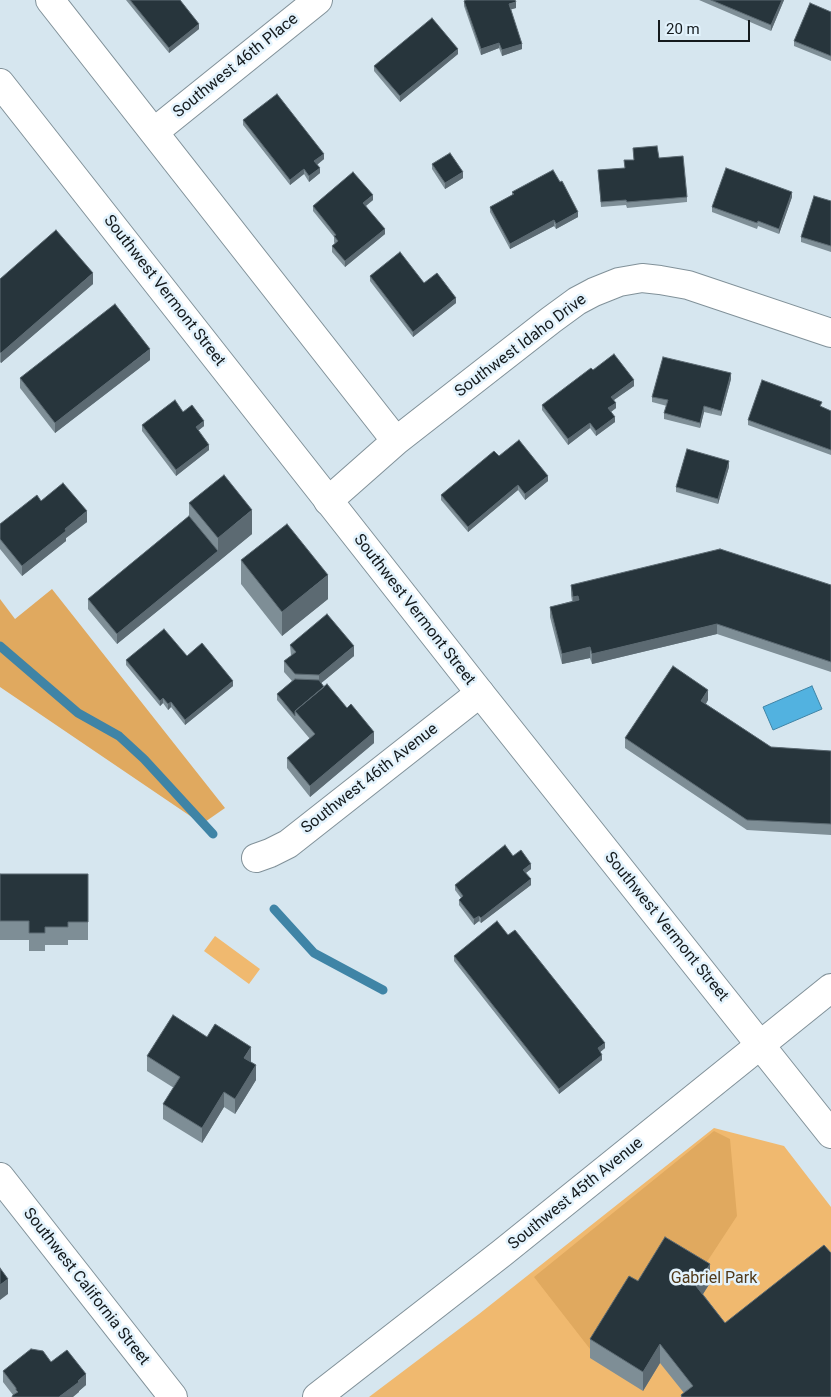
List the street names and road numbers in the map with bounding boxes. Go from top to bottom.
street label: Southwest 46th Place [170,10,302,122]
street label: Southwest Vermont Street [99,212,229,370]
street label: Southwest Idaho Drive [452,290,590,402]
street label: Southwest Vermont Street [349,531,479,689]
street label: Southwest 46th Avenue [298,720,442,838]
street label: Southwest Vermont Street [600,848,732,1006]
street label: Southwest 45th Avenue [505,1134,647,1254]
street label: Southwest California Street [19,1205,153,1369]

